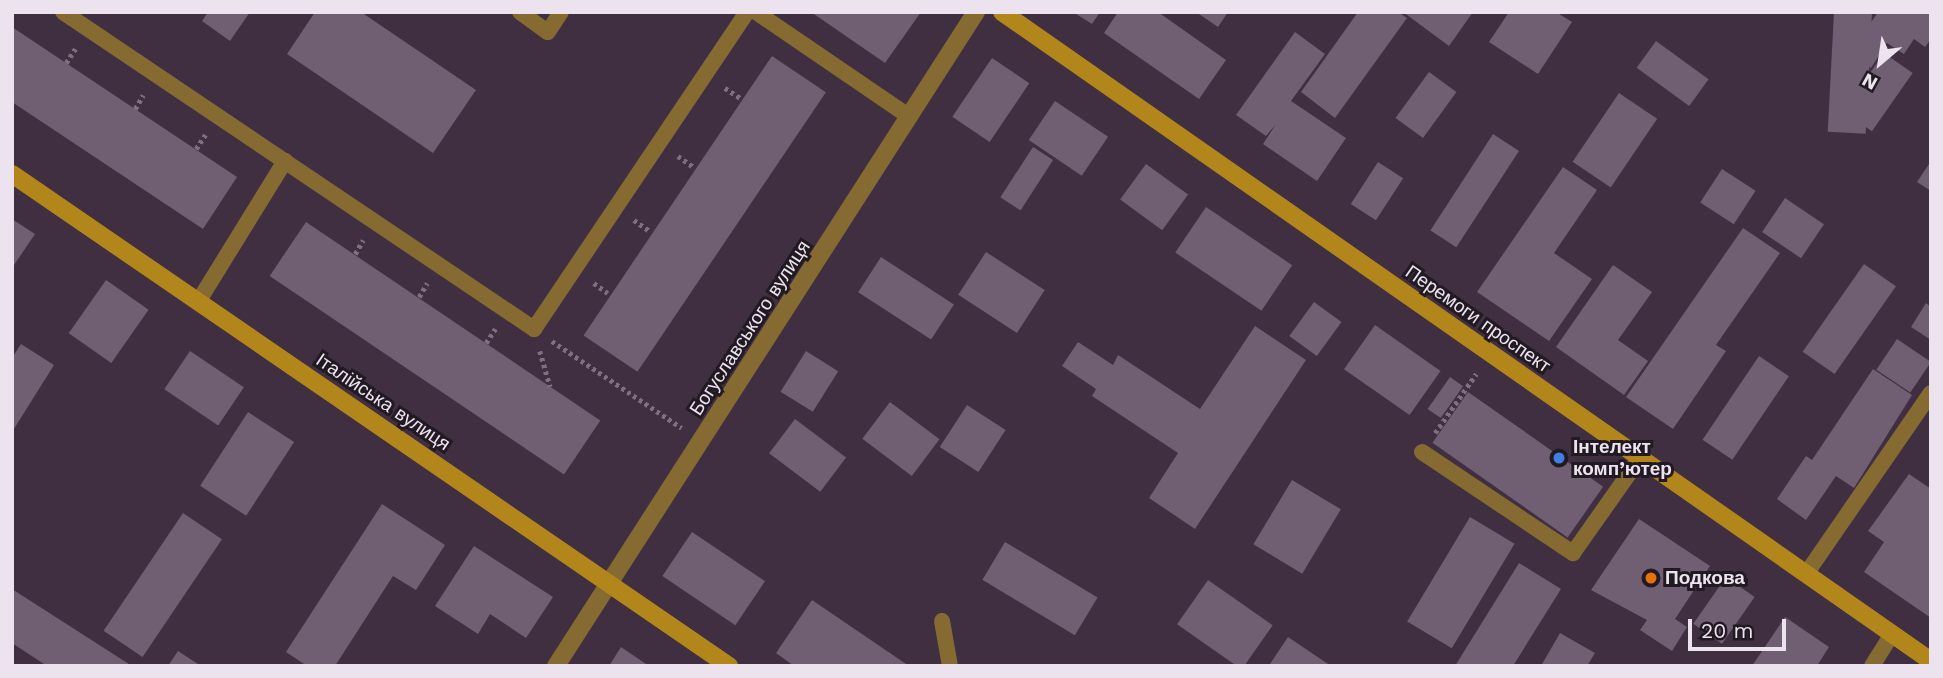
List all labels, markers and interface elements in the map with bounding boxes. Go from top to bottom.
north arrow [1845,28,1915,98]
text: N [1858,68,1881,95]
street label: Богуславського вулиця [685,236,815,420]
street label: Перемоги проспект [1401,260,1555,378]
street label: Італійська вулиця [312,349,454,455]
place label: Інтелект комп’ютер [1573,436,1672,480]
marker: Інтелект комп’ютер [1551,450,1567,466]
place label: Подкова [1665,567,1745,589]
marker: Подкова [1643,570,1659,586]
scale bar [1691,604,1789,648]
text: 20 m [1701,618,1753,643]

